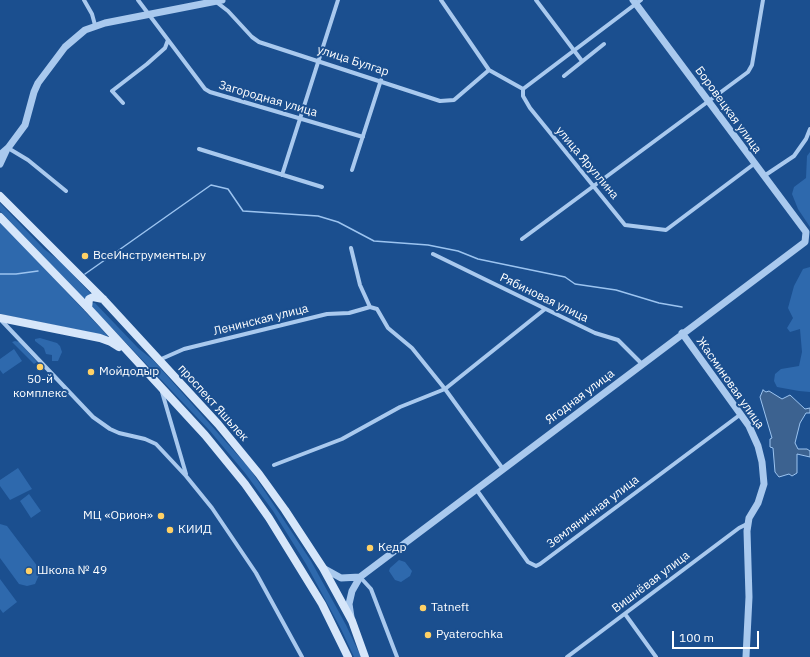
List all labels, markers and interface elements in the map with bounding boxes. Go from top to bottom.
street label: улица Булгар [315,43,391,79]
street label: Боровецкая улица [692,64,764,156]
street label: Загородная улица [217,78,319,120]
street label: улица Яруллина [552,124,622,202]
place label: ВсеИнструменты.ру [93,249,206,263]
marker: ВсеИнструменты.ру [80,251,90,261]
street label: Рябиновая улица [497,270,591,326]
street label: Ленинская улица [212,301,310,339]
street label: Жасминовая улица [693,334,767,432]
marker: 50-й комплекс [35,362,45,372]
street label: проспект Яшьлек [175,362,251,444]
place label: Мойдодыр [99,365,159,379]
street label: Ягодная улица [543,366,617,428]
marker: Мойдодыр [86,367,96,377]
place label: 50-й комплекс [13,373,67,401]
street label: Земляничная улица [544,473,642,551]
place label: МЦ «Орион» [83,509,153,523]
marker: МЦ «Орион» [156,511,166,521]
place label: КИИД [178,523,212,537]
marker: КИИД [165,525,175,535]
place label: Кедр [378,541,406,555]
marker: Кедр [365,543,375,553]
street label: Вишнёвая улица [609,548,693,616]
place label: Школа № 49 [37,564,107,578]
marker: Школа № 49 [24,566,34,576]
place label: Tatneft [431,601,469,615]
marker: Tatneft [418,603,428,613]
scale bar [674,623,761,649]
place label: Pyaterochka [436,628,503,642]
marker: Pyaterochka [423,630,433,640]
text: 100 m [679,630,714,645]

